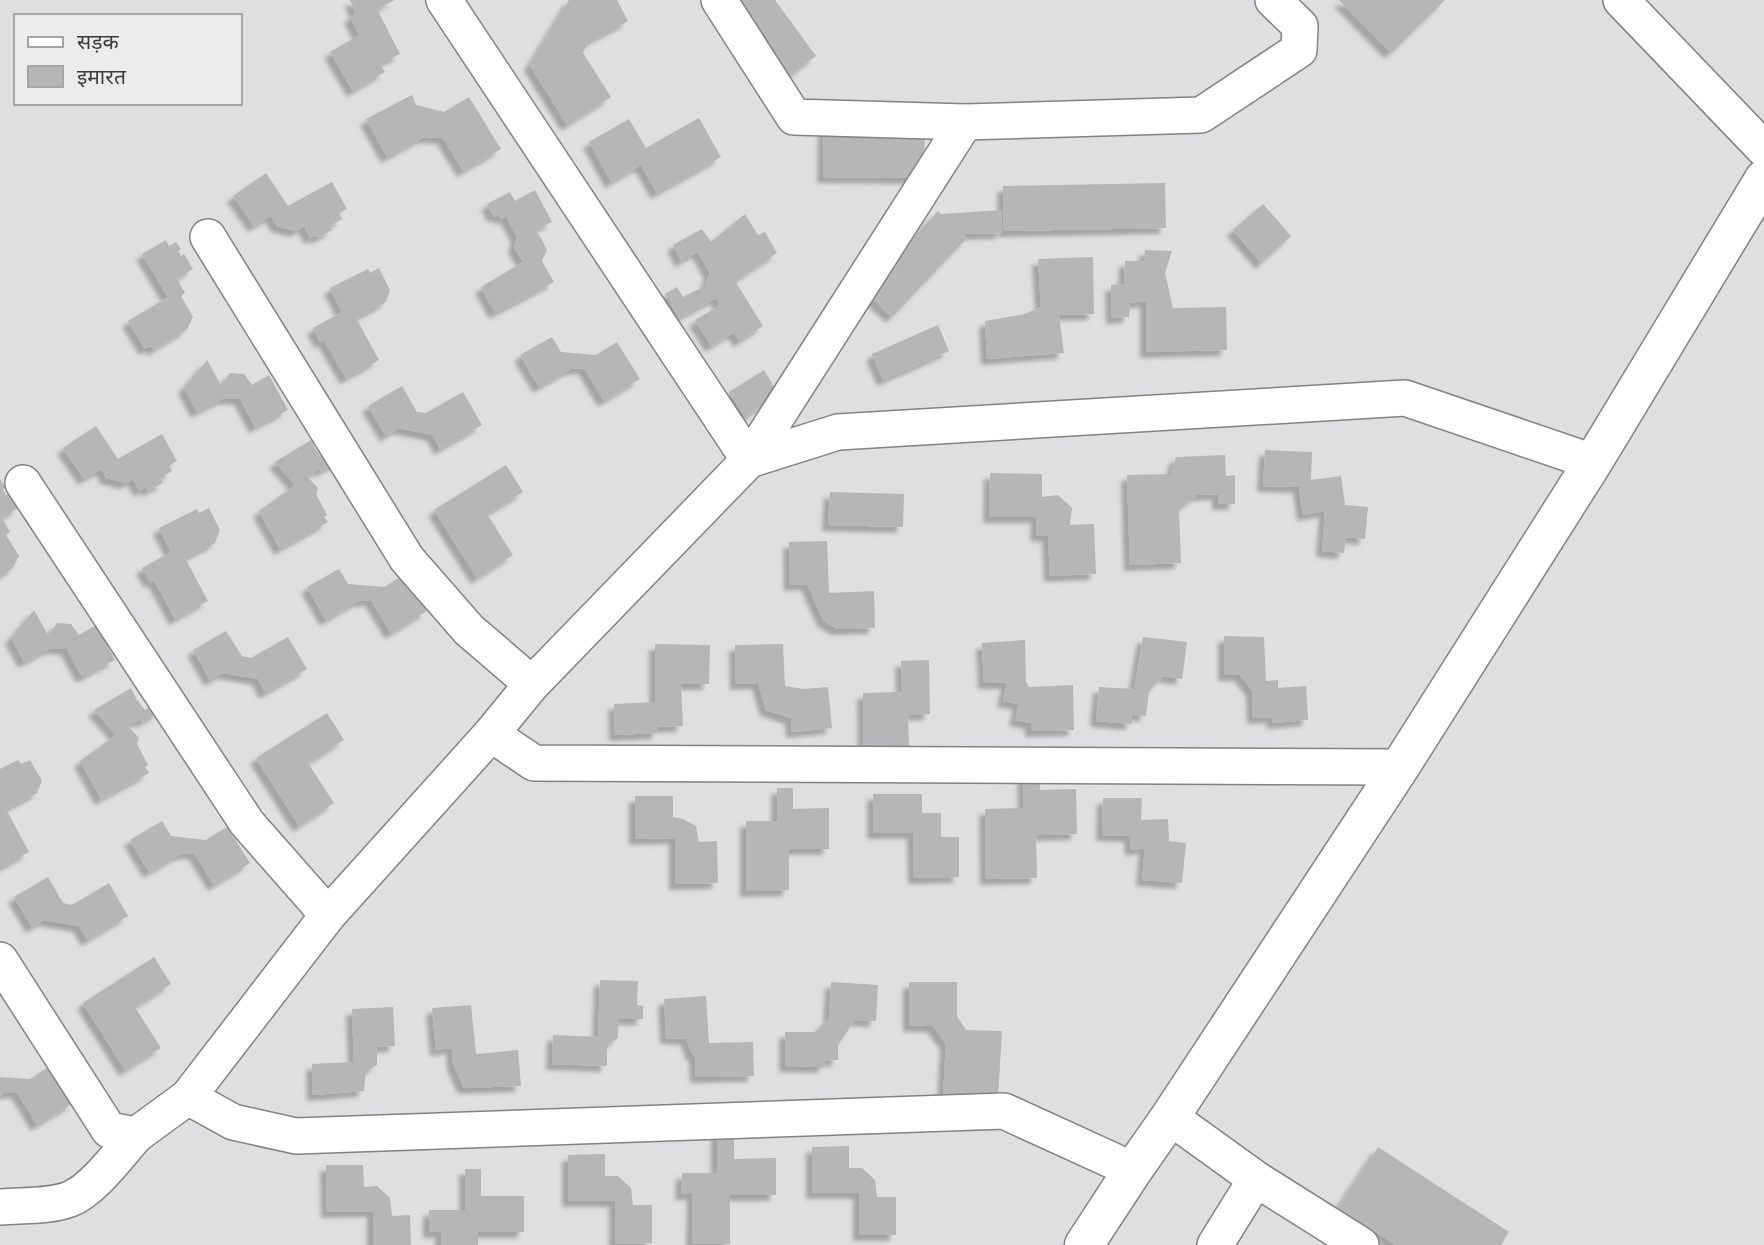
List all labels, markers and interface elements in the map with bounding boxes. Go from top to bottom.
legend [14,14,242,105]
text: सड़क [77,32,119,53]
text: इमारत [77,67,127,88]

